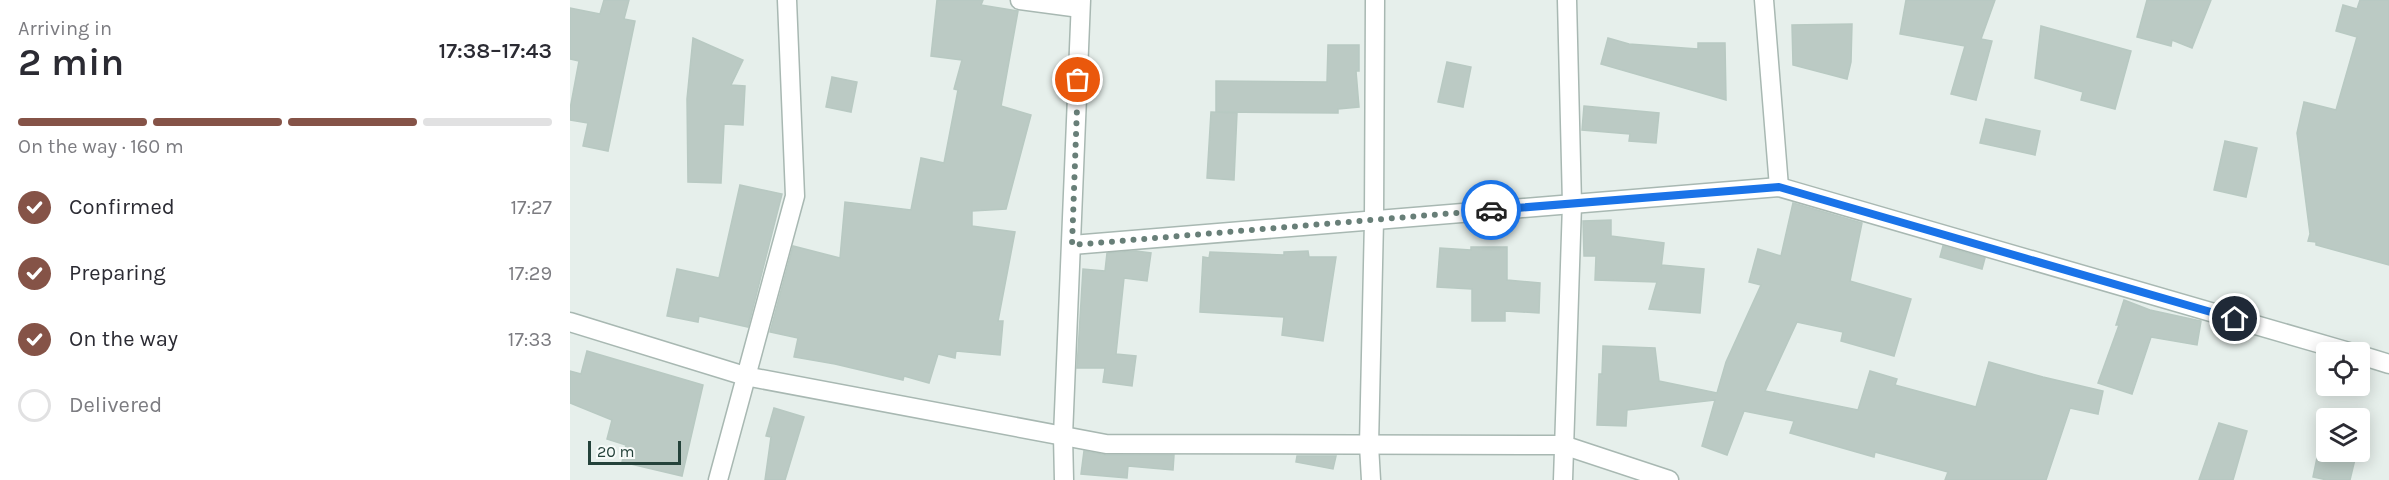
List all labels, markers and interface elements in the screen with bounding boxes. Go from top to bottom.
text: Arriving in [18,17,112,40]
text: 17:38–17:43 [439,38,552,64]
text: 2 min [18,39,124,85]
pin [1052,54,1103,105]
icon: bag [1061,63,1094,96]
text: On the way · 160 m [18,135,184,158]
courier [1461,180,1521,240]
icon: check [18,191,51,224]
text: Confirmed [69,194,175,220]
icon: car [1475,194,1508,227]
text: 17:27 [510,196,552,219]
icon: check [18,257,51,290]
text: Preparing [69,260,166,286]
text: 17:29 [508,262,552,285]
pin [2209,293,2260,344]
icon: home [2218,302,2251,335]
icon: check [18,323,51,356]
text: On the way [69,326,178,352]
text: 17:33 [508,328,552,351]
map controls [2316,342,2370,462]
button: locate [2316,342,2370,396]
text: Delivered [69,392,162,418]
button: layers [2316,408,2370,462]
scale bar [588,438,681,466]
text: 20 m [597,442,635,461]

